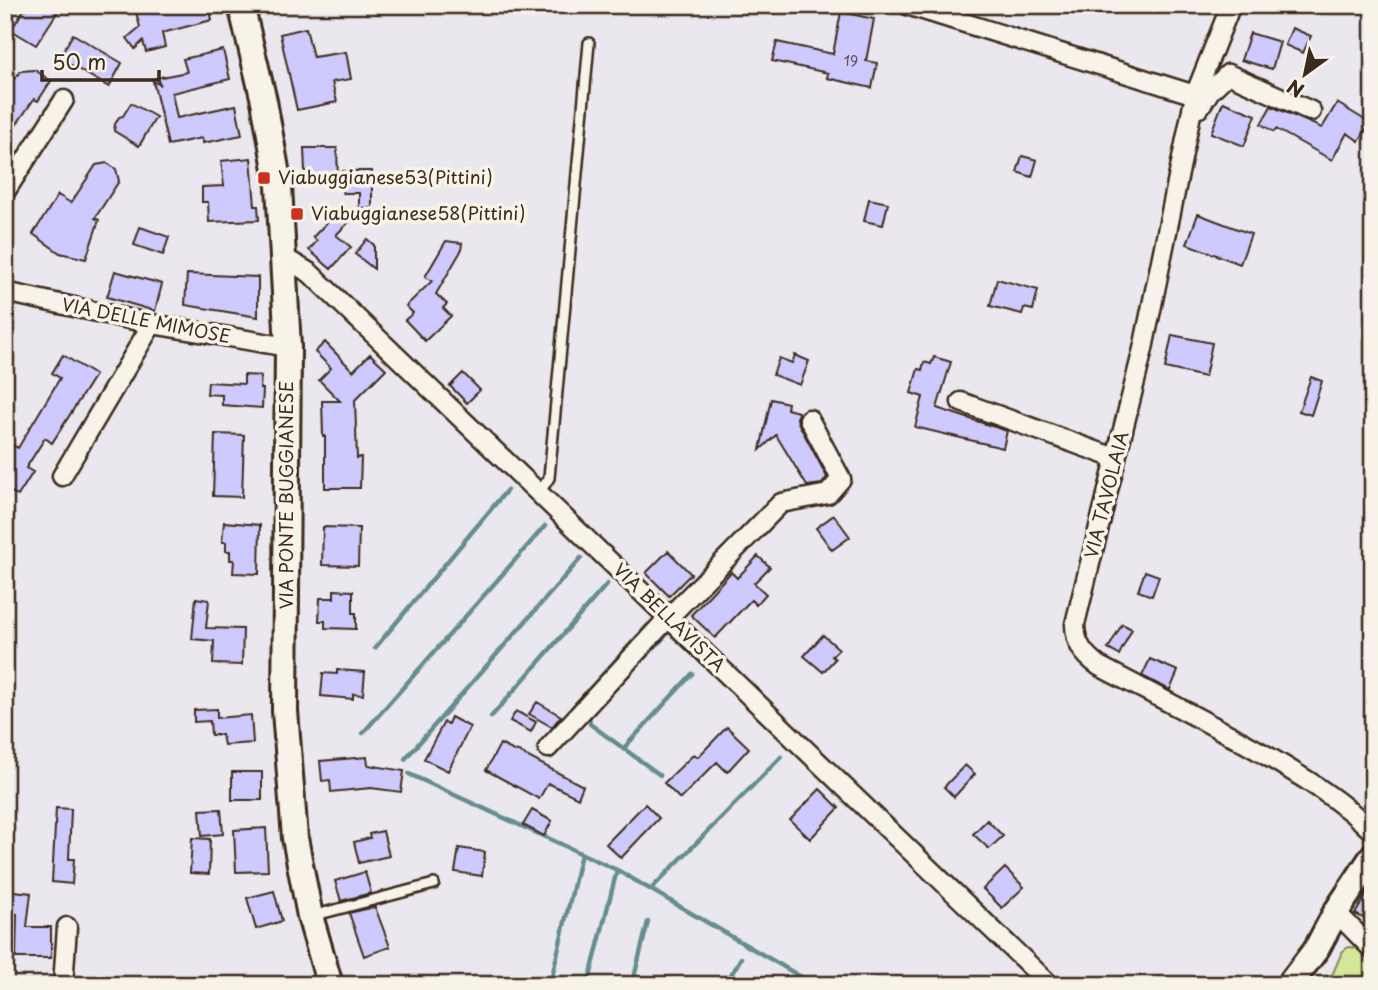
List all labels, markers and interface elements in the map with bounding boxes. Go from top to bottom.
scale bar [42,38,159,82]
north arrow [1270,38,1340,108]
text: 50 m [52,45,106,77]
house number: 19 [844,50,858,71]
text: N [1281,73,1309,105]
place label: Viabuggianese53(Pittini) [278,163,493,190]
marker: Viabuggianese53(Pittini) [256,170,272,186]
place label: Viabuggianese58(Pittini) [311,199,526,226]
marker: Viabuggianese58(Pittini) [289,206,305,222]
street label: VIA DELLE MIMOSE [60,290,233,349]
street label: VIA PONTE BUGGIANESE [272,381,299,609]
street label: VIA TAVOLAIA [1077,428,1134,561]
street label: VIA BELLAVISTA [608,556,732,678]

